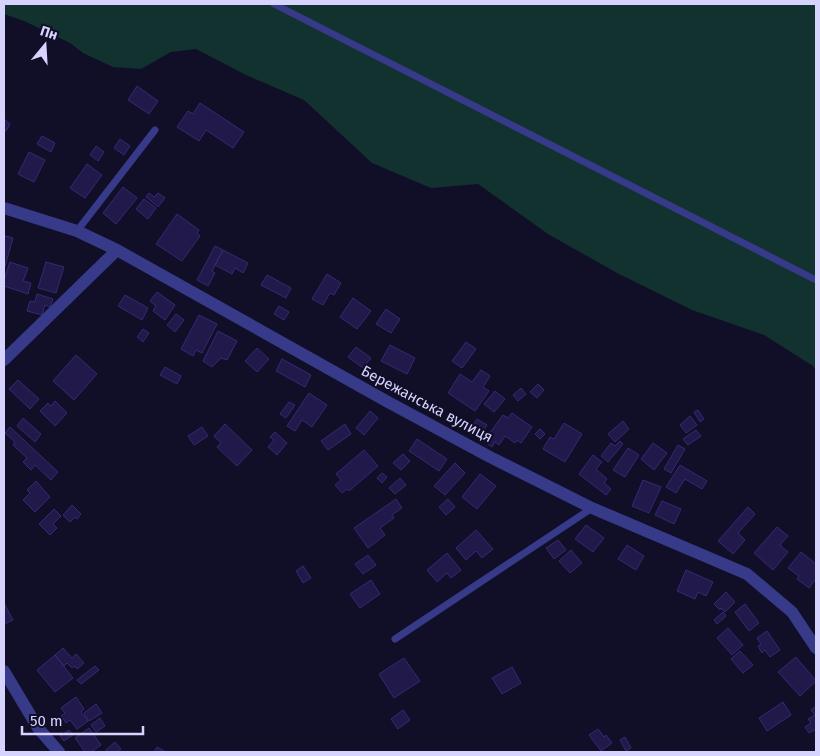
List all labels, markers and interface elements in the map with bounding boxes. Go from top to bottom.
north arrow [20,20,70,70]
text: Пн [38,22,60,44]
street label: Бережанська вулиця [358,362,496,446]
scale bar [22,704,144,736]
text: 50 m [30,712,63,730]

